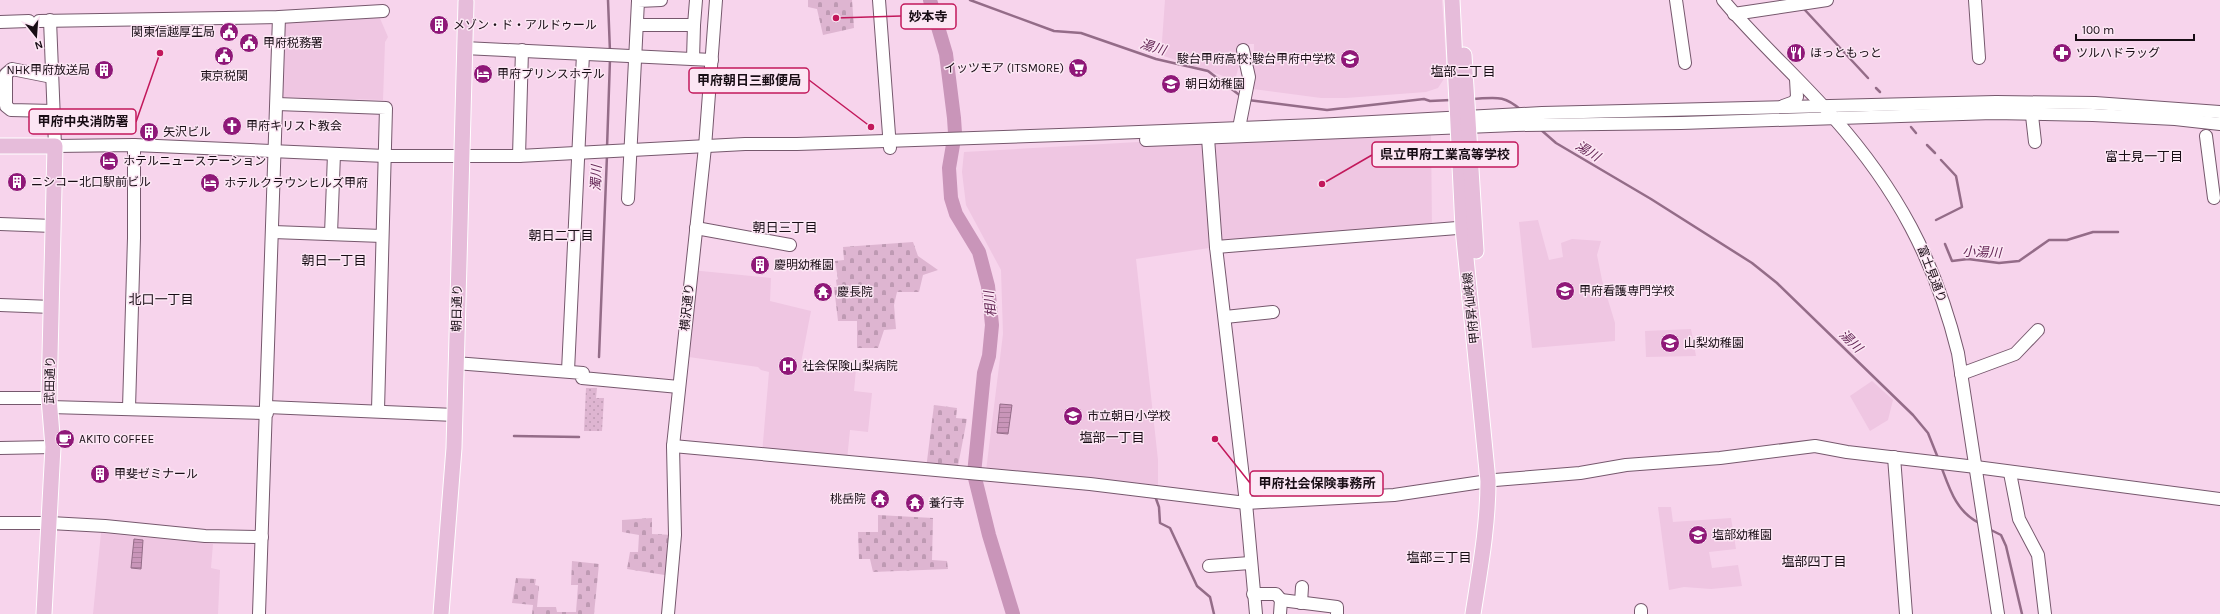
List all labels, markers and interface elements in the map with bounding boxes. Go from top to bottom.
callout: 妙本寺 [901,4,956,29]
text: 妙本寺 [908,9,948,24]
building icon: メゾン・ド・アルドゥール [428,14,450,36]
north arrow [16,16,56,56]
scale bar [2076,16,2194,42]
place label: メゾン・ド・アルドゥール [453,18,597,32]
public building icon: 関東信越厚生局 [218,21,240,43]
text: 100 m [2082,23,2114,37]
place label: 関東信越厚生局 [131,25,215,39]
public building icon: 甲府税務署 [238,32,260,54]
place label: 甲府税務署 [263,36,323,50]
water label: 湯川 [1138,36,1170,59]
text: N [33,38,44,52]
restaurant icon: ほっともっと [1785,42,1807,64]
pharmacy icon: ツルハドラッグ [2051,42,2073,64]
public building icon: 東京税関 [213,45,235,67]
place label: ほっともっと [1810,46,1882,60]
place label: ツルハドラッグ [2076,46,2160,60]
school or university icon: 駿台甲府高校;駿台甲府中学校 [1339,48,1361,70]
place label: 駿台甲府高校;駿台甲府中学校 [1177,52,1336,66]
supermarket icon: イッツモア (ITSMORE) [1067,57,1089,79]
building icon: NHK甲府放送局 [93,59,115,81]
place label: イッツモア (ITSMORE) [944,61,1064,75]
place label: NHK甲府放送局 [6,63,90,77]
hotel icon: 甲府プリンスホテル [472,63,494,85]
district label: 塩部二丁目 [1430,64,1496,79]
place label: 甲府プリンスホテル [497,67,605,81]
callout: 甲府朝日三郵便局 [689,68,809,93]
place label: 東京税関 [200,69,248,83]
text: 甲府朝日三郵便局 [697,73,801,88]
school or university icon: 朝日幼稚園 [1160,73,1182,95]
place label: 朝日幼稚園 [1185,77,1245,91]
callout: 甲府中央消防署 [29,109,136,134]
text: 甲府中央消防署 [37,114,129,129]
church icon: 甲府キリスト教会 [221,115,243,137]
place label: 甲府キリスト教会 [246,119,342,133]
building icon: 矢沢ビル [138,121,160,143]
place label: 矢沢ビル [163,125,211,139]
water label: 湯川 [1573,138,1605,165]
callout: 県立甲府工業高等学校 [1372,142,1518,167]
text: 県立甲府工業高等学校 [1380,147,1510,162]
district label: 富士見一丁目 [2105,149,2183,164]
hotel icon: ホテルニューステーション [98,150,120,172]
place label: ホテルニューステーション [123,154,266,168]
water label: 濁川 [588,163,604,191]
building icon: ニシコー北口駅前ビル [6,171,28,193]
hotel icon: ホテルクラウンヒルズ甲府 [199,172,221,194]
place label: ニシコー北口駅前ビル [31,175,151,189]
place label: ホテルクラウンヒルズ甲府 [224,176,368,190]
district label: 朝日三丁目 [752,220,818,235]
district label: 朝日二丁目 [528,228,594,243]
street label: 富士見通り [1915,243,1949,305]
water label: 小湯川 [1962,244,2004,260]
district label: 朝日一丁目 [301,253,367,268]
building icon: 慶明幼稚園 [749,254,771,276]
place label: 慶明幼稚園 [774,258,834,272]
street label: 甲府昇仙峡線 [1460,271,1482,345]
school or university icon: 甲府看護専門学校 [1554,280,1576,302]
temple icon: 慶長院 [812,281,834,303]
street label: 横沢通り [678,282,696,332]
street label: 朝日通り [450,284,464,332]
place label: 甲府看護専門学校 [1579,284,1675,298]
place label: 慶長院 [837,285,873,299]
water label: 相川 [981,288,999,318]
district label: 北口一丁目 [128,292,194,307]
water label: 湯川 [1836,327,1867,357]
school or university icon: 山梨幼稚園 [1659,332,1681,354]
place label: 山梨幼稚園 [1684,336,1744,350]
hospital icon: 社会保険山梨病院 [777,355,799,377]
street label: 武田通り [43,356,57,404]
place label: 社会保険山梨病院 [802,359,898,373]
school or university icon: 市立朝日小学校 [1062,405,1084,427]
place label: 市立朝日小学校 [1087,409,1171,423]
cafe icon: AKITO COFFEE [54,428,76,450]
district label: 塩部一丁目 [1079,430,1145,445]
place label: AKITO COFFEE [79,432,154,446]
building icon: 甲斐ゼミナール [89,463,111,485]
place label: 甲斐ゼミナール [114,467,198,481]
callout: 甲府社会保険事務所 [1250,471,1383,496]
text: 甲府社会保険事務所 [1258,476,1376,491]
temple icon: 桃岳院 [869,488,891,510]
place label: 桃岳院 [830,492,866,506]
temple icon: 養行寺 [904,492,926,514]
place label: 養行寺 [929,496,965,510]
school or university icon: 塩部幼稚園 [1687,524,1709,546]
place label: 塩部幼稚園 [1712,528,1772,542]
district label: 塩部三丁目 [1406,550,1472,565]
district label: 塩部四丁目 [1781,554,1847,569]

